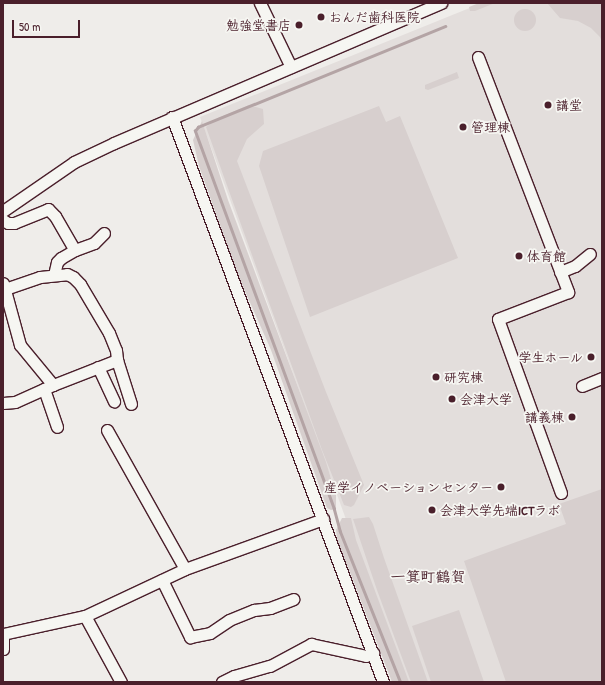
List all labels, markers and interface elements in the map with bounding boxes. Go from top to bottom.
place label: おんだ歯科医院 [329,9,420,25]
scale bar [14,12,82,38]
marker: おんだ歯科医院 [316,12,326,22]
place label: 勉強堂書店 [226,17,291,33]
text: 50 m [19,18,40,35]
marker: 勉強堂書店 [294,20,304,30]
place label: 講堂 [556,97,582,113]
marker: 講堂 [543,100,553,110]
place label: 管理棟 [471,119,510,135]
marker: 管理棟 [458,122,468,132]
place label: 体育館 [527,248,566,264]
marker: 体育館 [514,251,524,261]
place label: 学生ホール [518,349,583,365]
marker: 学生ホール [586,352,596,362]
place label: 研究棟 [444,369,483,385]
marker: 研究棟 [431,372,441,382]
place label: 会津大学 [460,391,512,407]
marker: 会津大学 [447,394,457,404]
place label: 講義棟 [525,409,564,425]
marker: 講義棟 [567,412,577,422]
place label: 産学イノベーションセンター [324,479,493,495]
marker: 産学イノベーションセンター [496,482,506,492]
place label: 会津大学先端ICTラボ [440,502,560,518]
marker: 会津大学先端ICTラボ [427,505,437,515]
district label: 一箕町鶴賀 [391,568,465,586]

